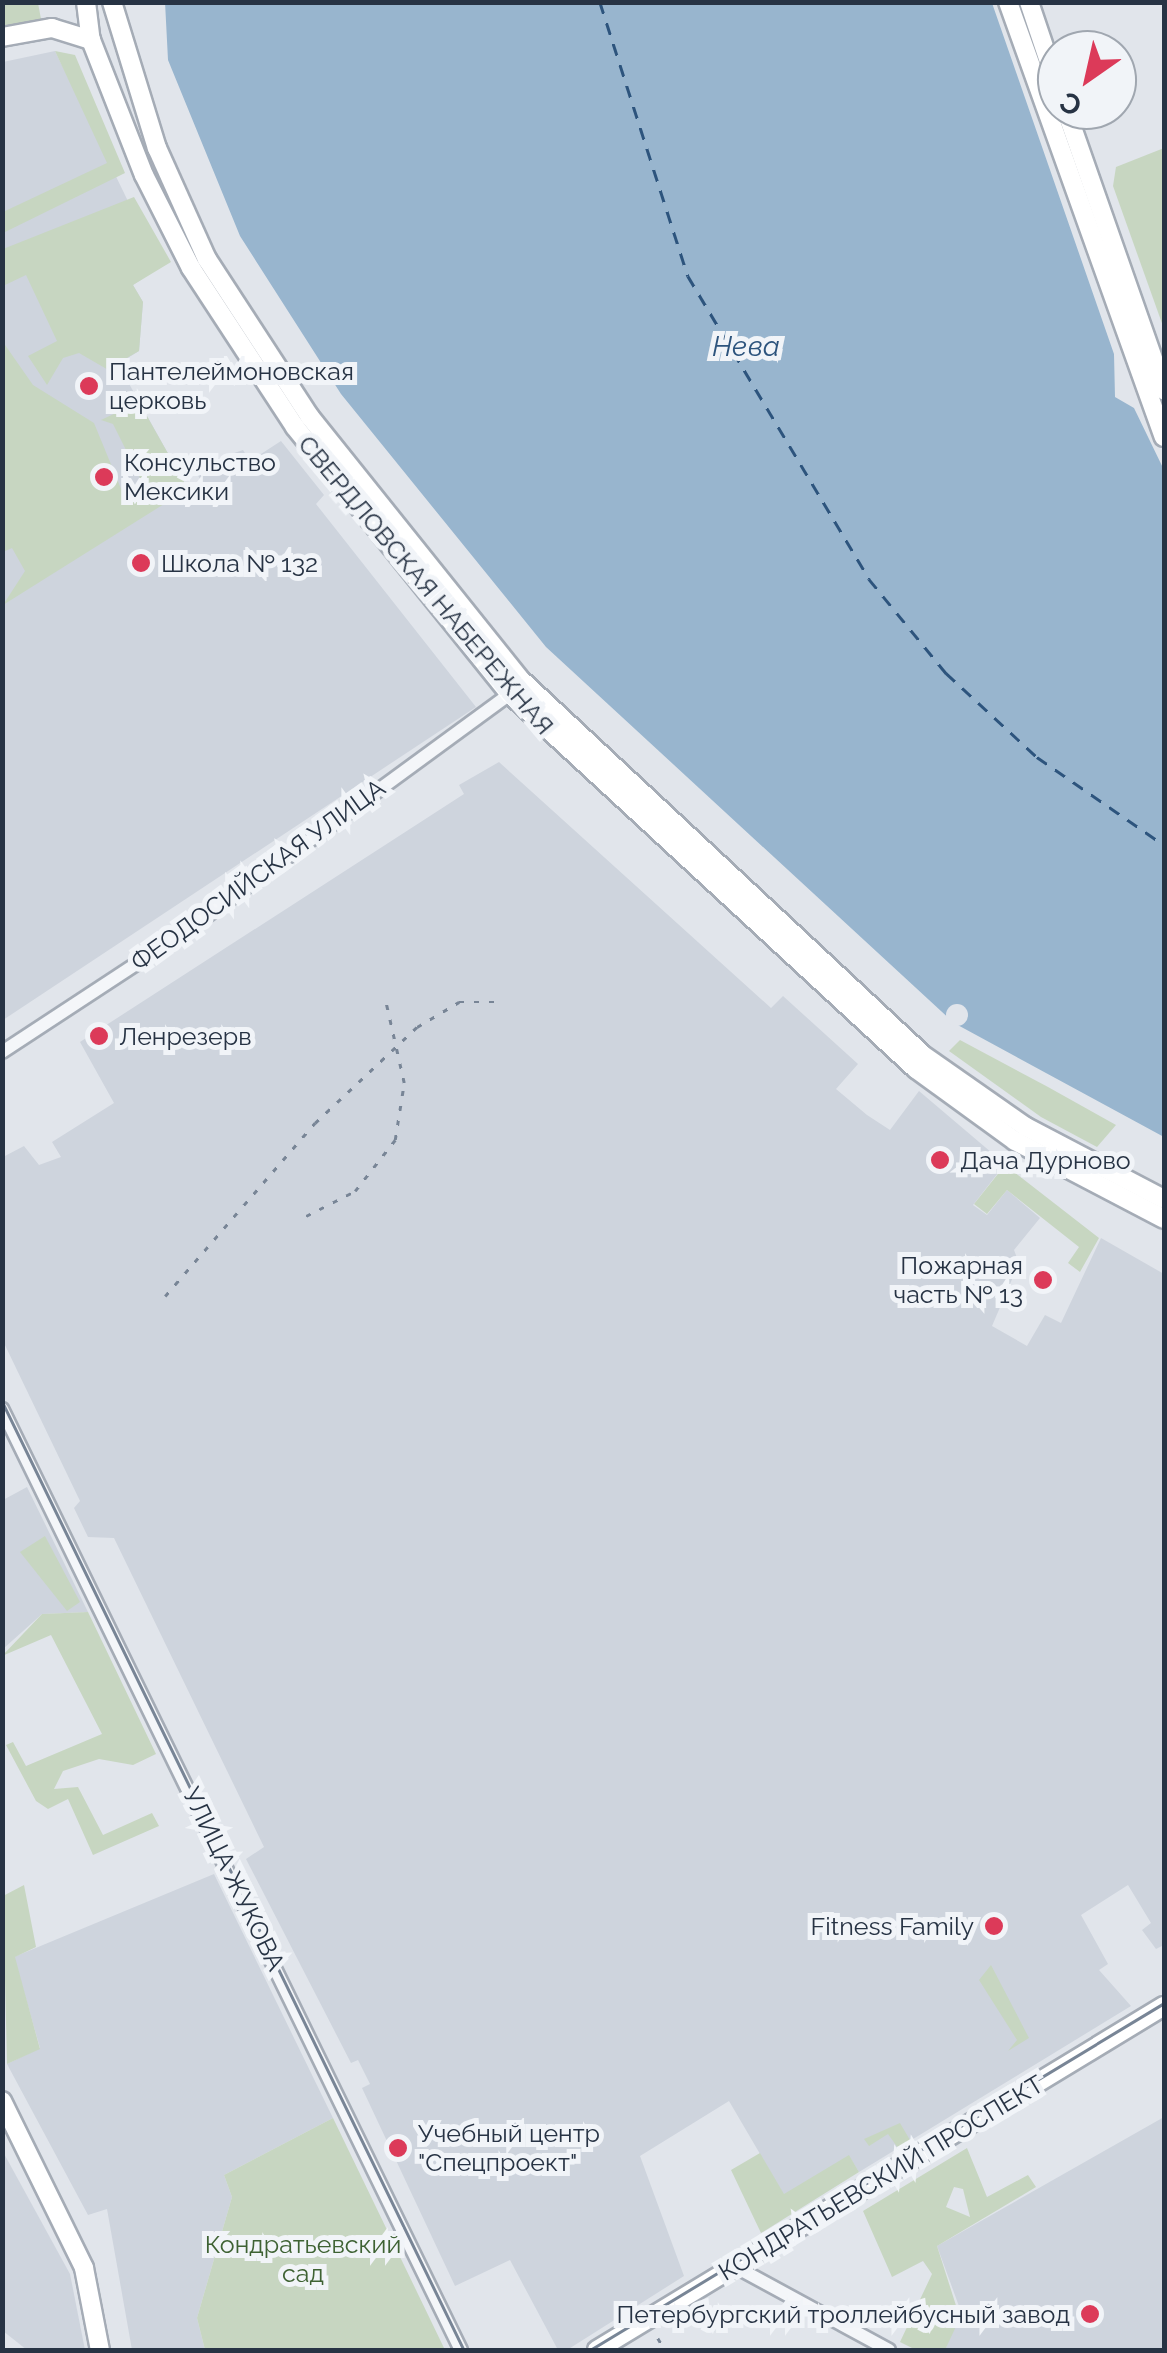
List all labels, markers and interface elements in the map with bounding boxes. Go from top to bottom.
north arrow [1037,30,1137,130]
text: С [1054,85,1088,123]
water label: Нева [712,330,780,364]
place label: Пантелеймоновская церковь [109,357,354,416]
marker: Пантелеймоновская церковь [78,375,100,397]
street label: СВЕРДЛОВСКАЯ НАБЕРЕЖНАЯ [292,429,560,741]
place label: Консульство Мексики [124,448,276,507]
marker: Консульство Мексики [93,466,115,488]
place label: Школа № 132 [161,548,318,578]
marker: Школа № 132 [130,552,152,574]
street label: ФЕОДОСИЙСКАЯ УЛИЦА [125,773,391,977]
place label: Ленрезерв [119,1021,251,1051]
marker: Ленрезерв [88,1025,110,1047]
place label: Дача Дурново [960,1145,1131,1175]
marker: Дача Дурново [929,1149,951,1171]
place label: Пожарная часть № 13 [893,1251,1023,1310]
marker: Пожарная часть № 13 [1032,1269,1054,1291]
street label: УЛИЦА ЖУКОВА [176,1782,292,1976]
place label: Fitness Family [811,1911,974,1941]
marker: Fitness Family [983,1915,1005,1937]
street label: КОНДРАТЬЕВСКИЙ ПРОСПЕКТ [713,2069,1049,2287]
place label: Учебный центр "Спецпроект" [418,2119,600,2178]
marker: Учебный центр "Спецпроект" [387,2137,409,2159]
park label: Кондратьевский сад [205,2230,401,2289]
place label: Петербургский троллейбусный завод [616,2299,1070,2329]
marker: Петербургский троллейбусный завод [1079,2303,1101,2325]

